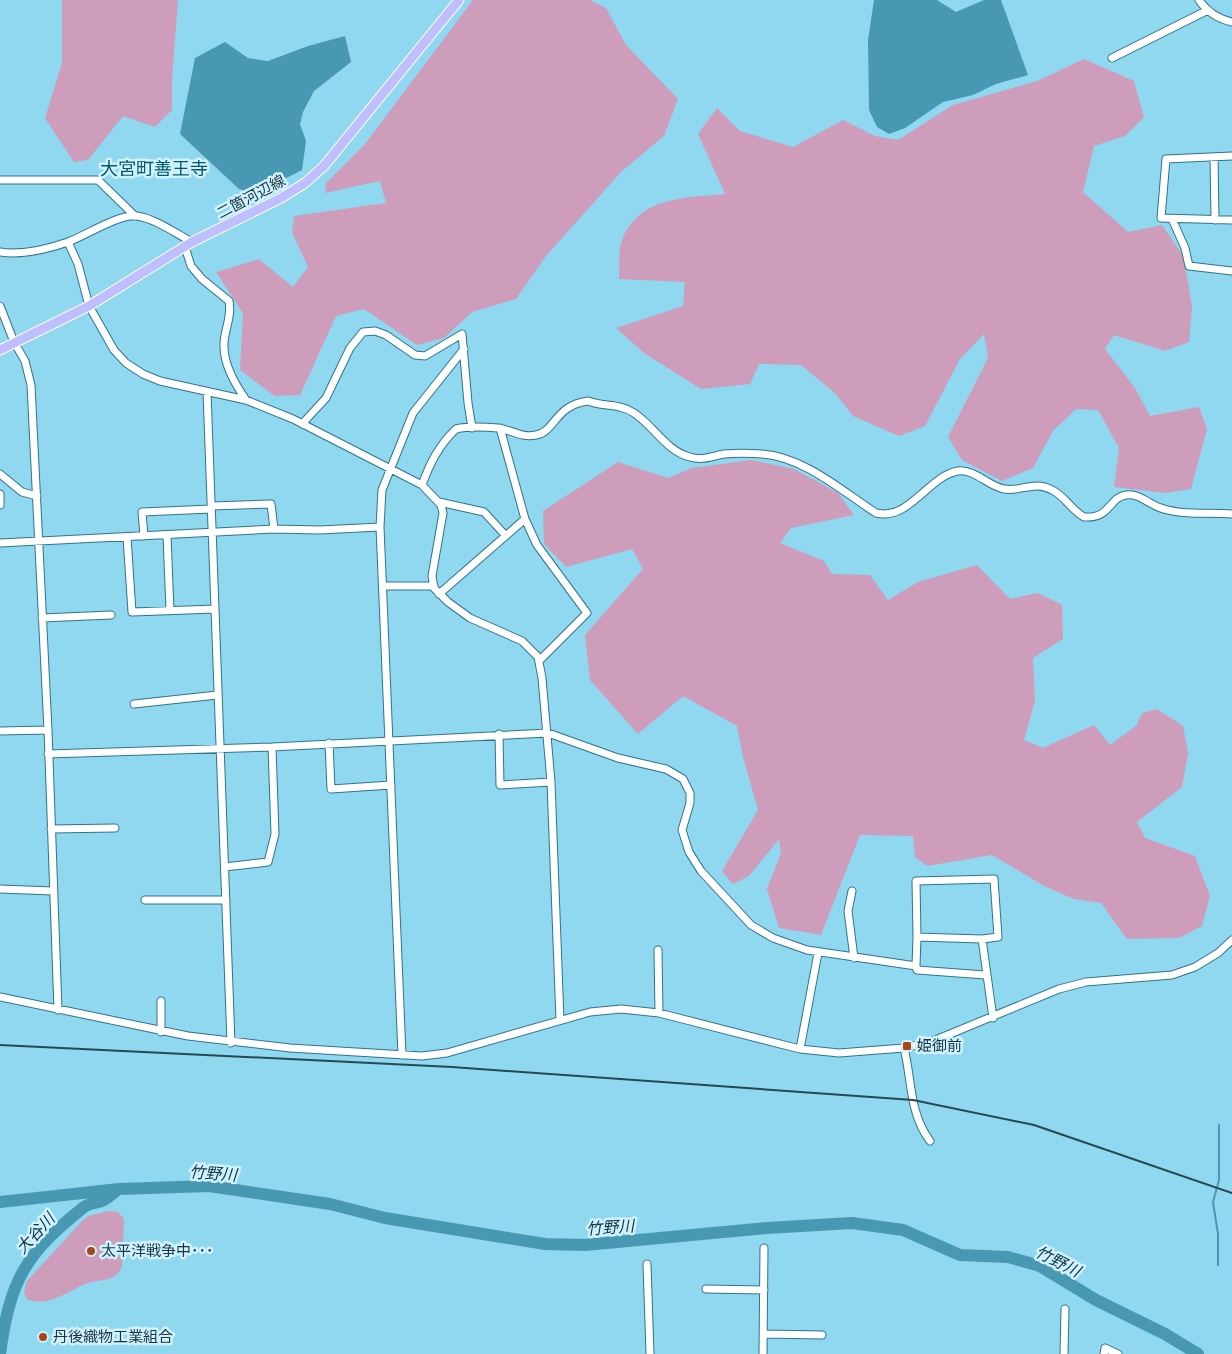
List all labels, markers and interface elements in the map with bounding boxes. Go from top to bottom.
district label: 大宮町善王寺 [100,158,208,179]
street label: 二箇河辺線 [214,171,288,223]
place label: 姫御前 [917,1037,962,1055]
marker: 姫御前 [901,1040,913,1052]
water label: 竹野川 [188,1162,240,1185]
water label: 大谷川 [12,1208,60,1257]
water label: 竹野川 [585,1216,637,1239]
place label: 太平洋戦争中･･･ [101,1242,214,1260]
water label: 竹野川 [1032,1242,1085,1282]
marker: 太平洋戦争中･･･ [85,1245,97,1257]
place label: 丹後織物工業組合 [53,1328,173,1346]
marker: 丹後織物工業組合 [37,1331,49,1343]

